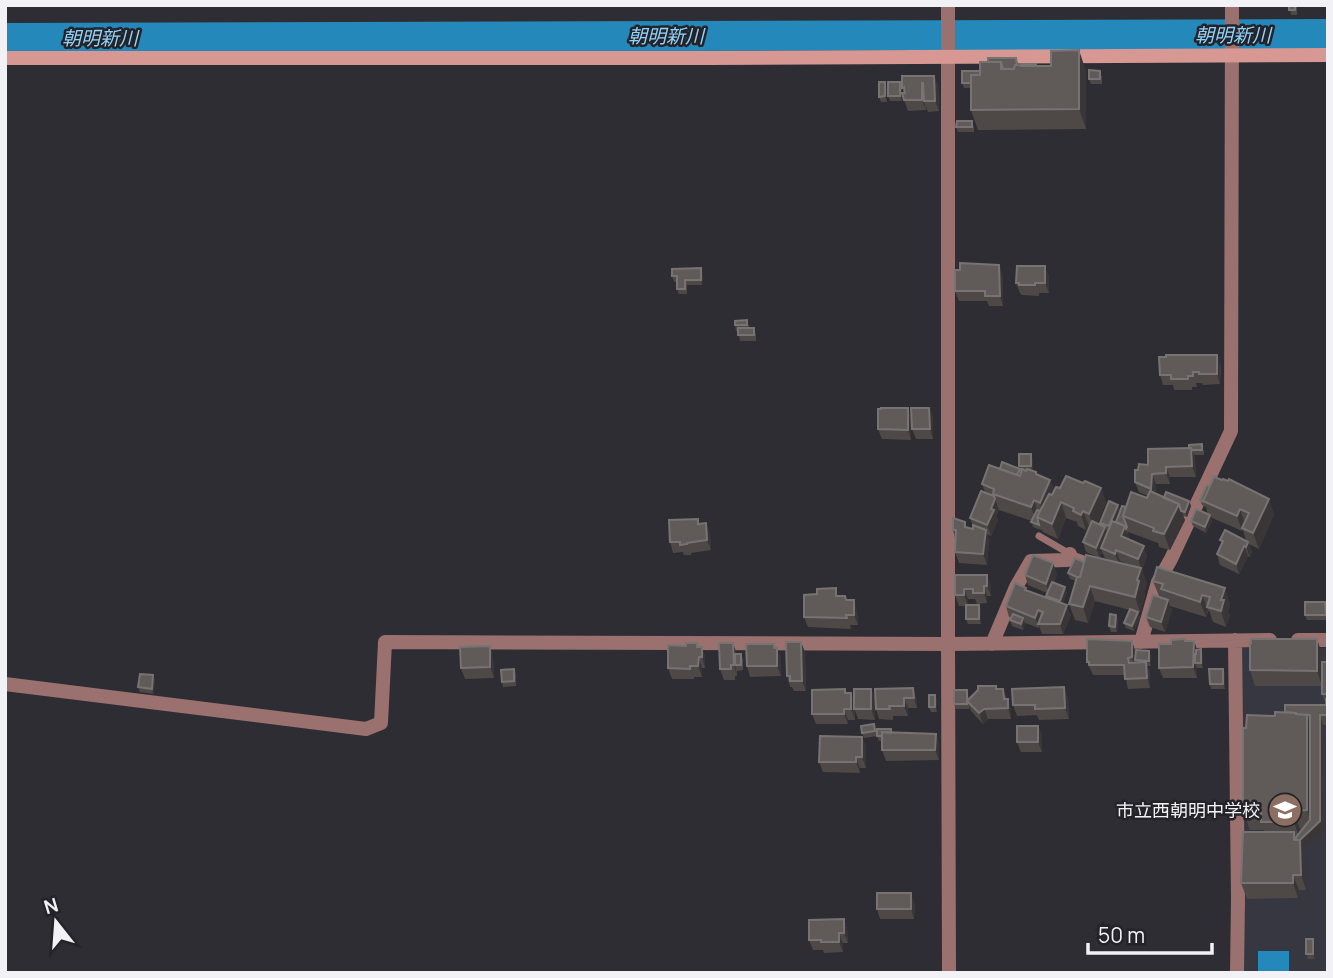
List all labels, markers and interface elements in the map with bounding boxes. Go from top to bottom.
water label: 朝明新川 [1195,22,1273,48]
water label: 朝明新川 [628,23,706,49]
water label: 朝明新川 [62,25,140,51]
school or university icon: 市立西朝明中学校 [1266,791,1304,829]
place label: 市立西朝明中学校 [1116,798,1260,822]
north arrow [21,887,91,957]
text: N [41,891,61,920]
scale bar [1088,912,1212,956]
text: 50 m [1098,921,1145,949]

